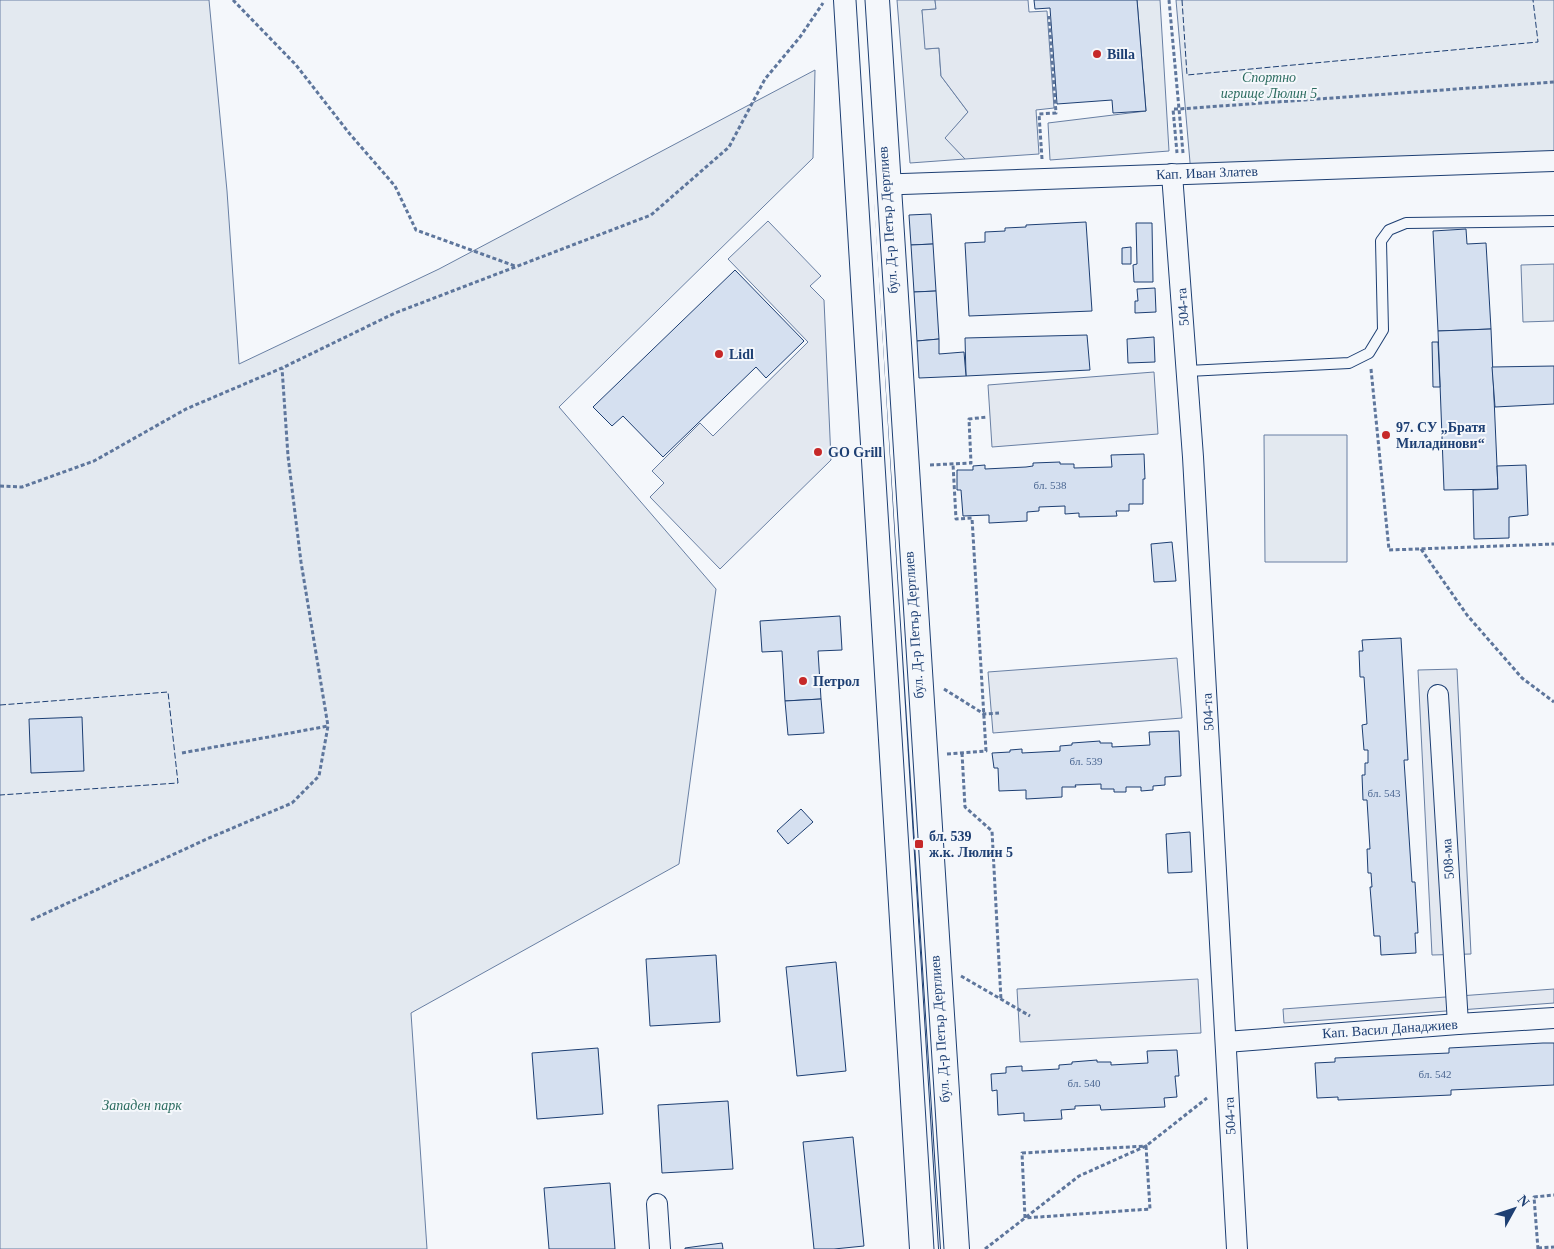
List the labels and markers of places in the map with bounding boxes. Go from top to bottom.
place label: Billa [1107,47,1135,62]
marker: Billa [1091,48,1103,60]
place label: Lidl [729,347,754,362]
marker: Lidl [713,348,725,360]
place label: 97. СУ „Братя Миладинови“ [1396,420,1486,451]
marker: 97. СУ „Братя Миладинови“ [1380,429,1392,441]
place label: GO Grill [828,445,882,460]
marker: GO Grill [812,446,824,458]
place label: Петрол [813,674,860,689]
marker: Петрол [797,675,809,687]
place label: бл. 539 ж.к. Люлин 5 [929,829,1013,860]
marker: бл. 539 ж.к. Люлин 5 [913,838,925,850]

